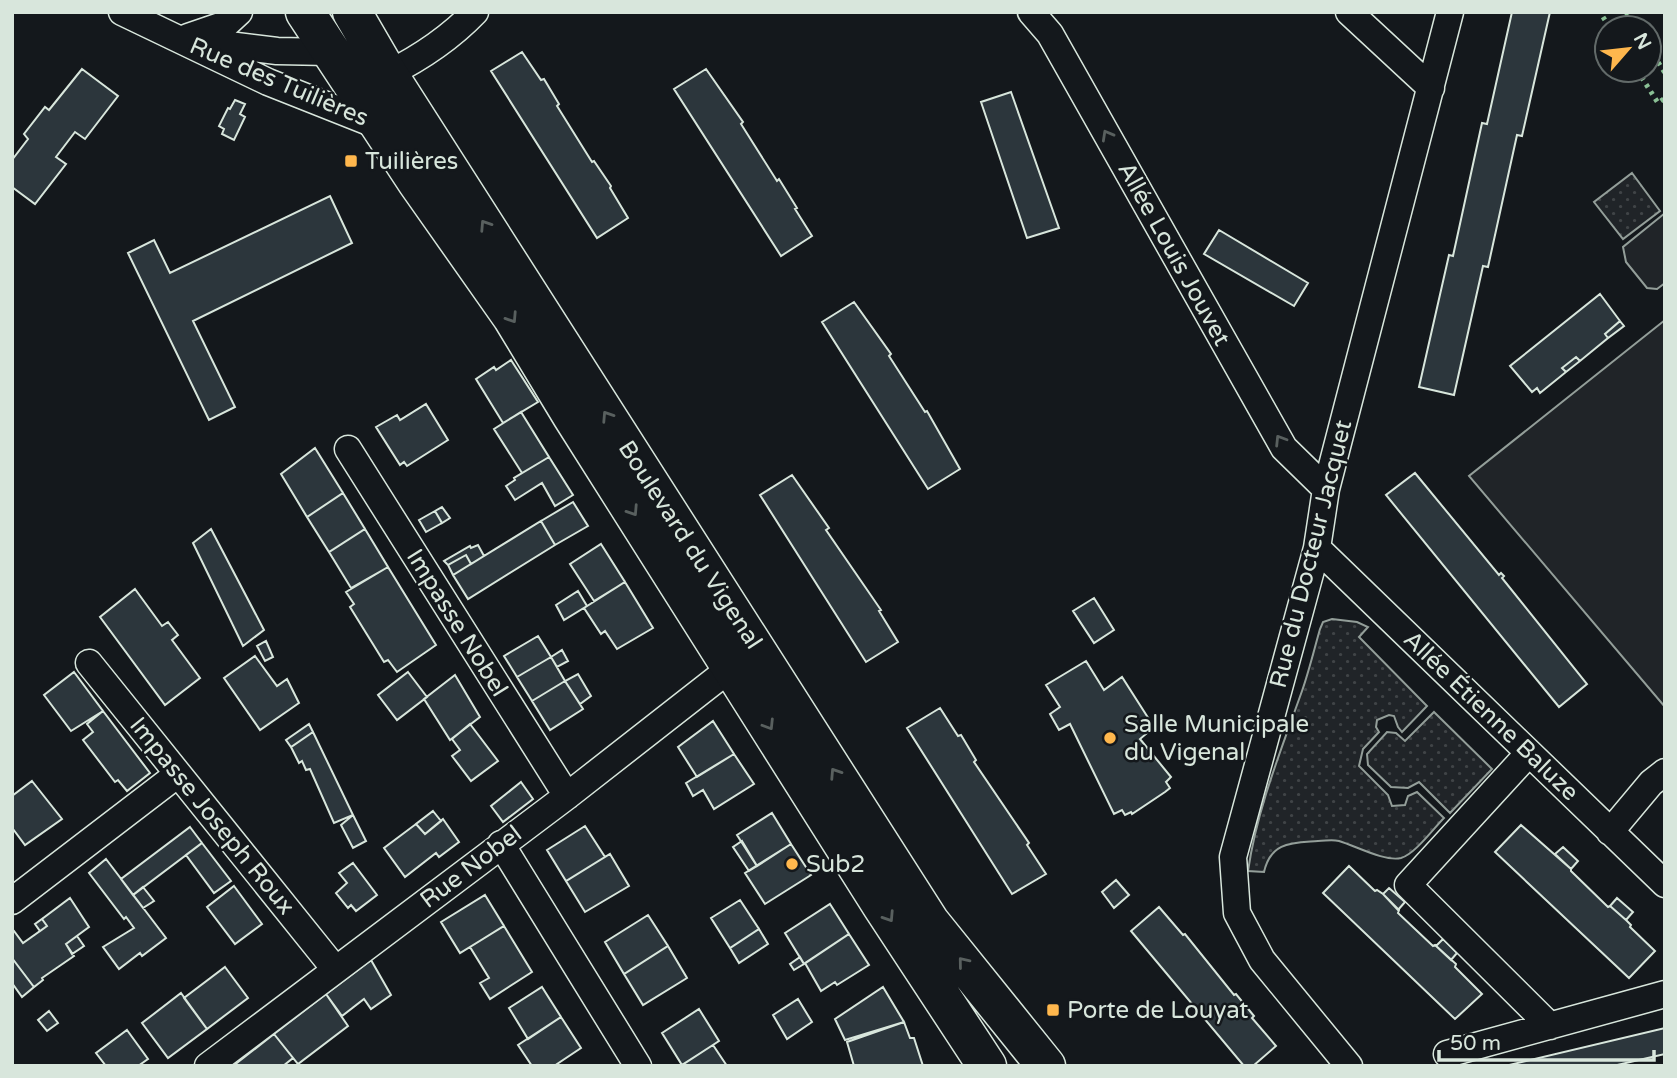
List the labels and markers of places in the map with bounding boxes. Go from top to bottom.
place label: Tuilières [365,147,458,176]
marker: Tuilières [343,153,359,169]
place label: Salle Municipale du Vigenal [1124,710,1309,767]
marker: Salle Municipale du Vigenal [1102,730,1118,746]
place label: Sub2 [806,850,865,879]
marker: Sub2 [784,856,800,872]
place label: Porte de Louyat [1067,996,1249,1025]
marker: Porte de Louyat [1045,1002,1061,1018]

